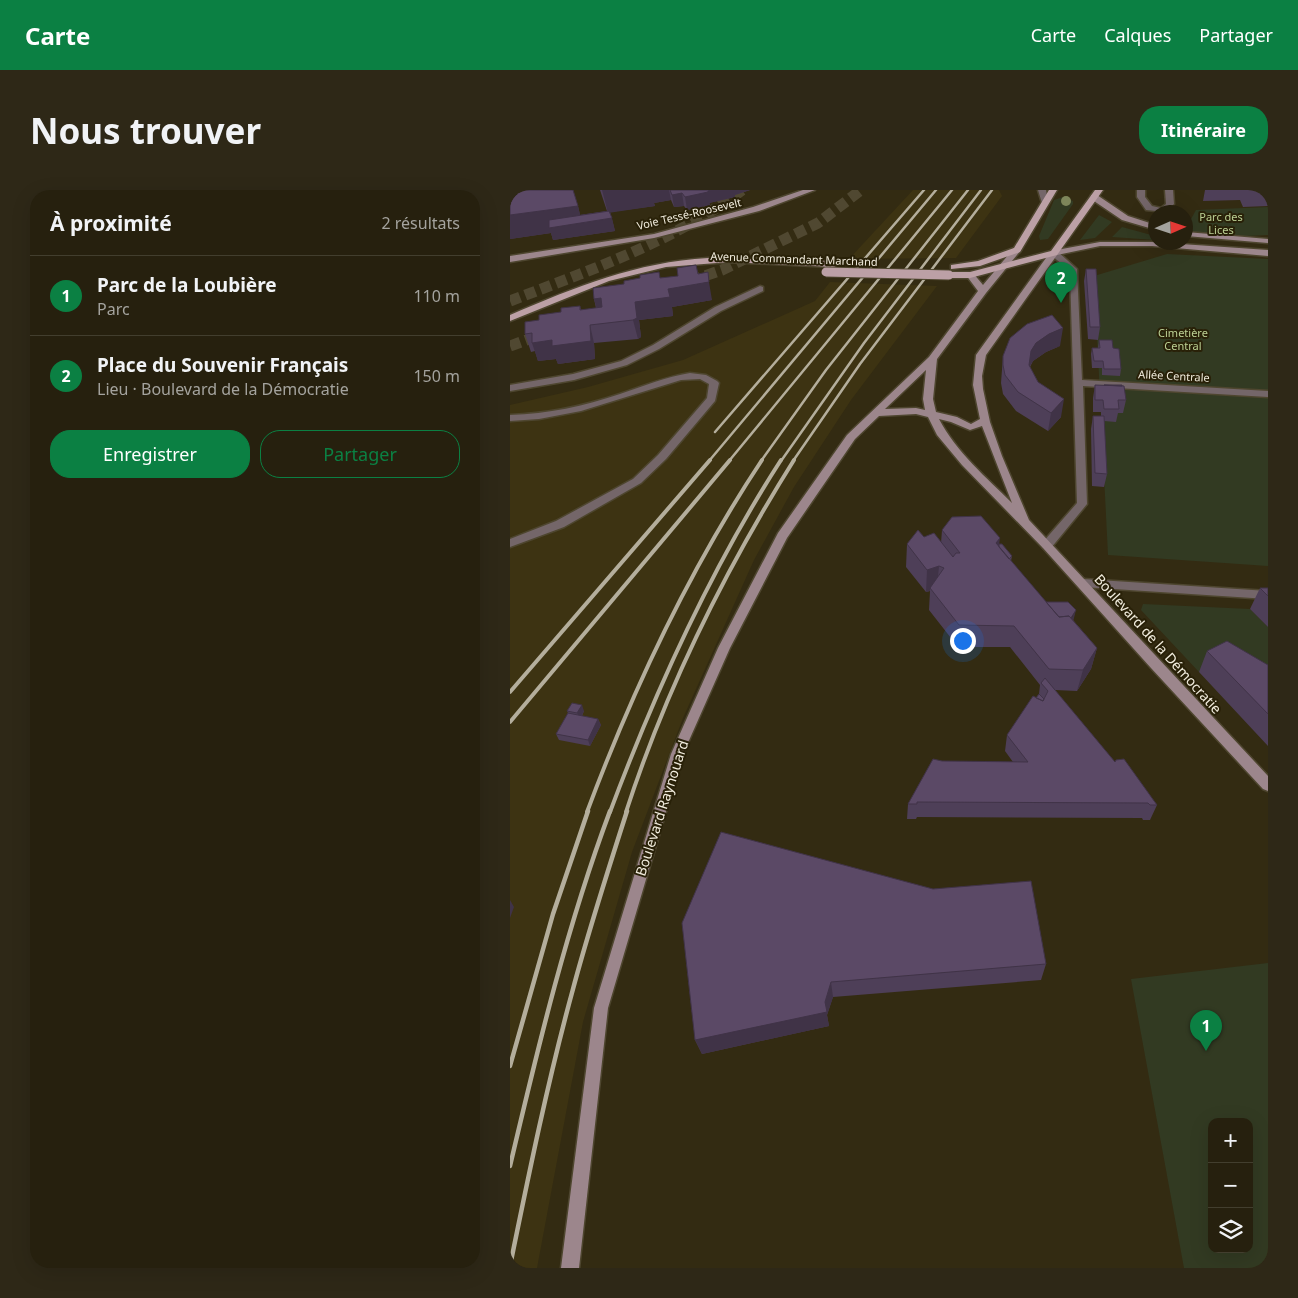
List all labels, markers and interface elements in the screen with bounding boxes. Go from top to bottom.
text: Carte [25,19,90,52]
text: Carte [1031,23,1076,47]
text: Calques [1104,23,1171,47]
text: Partager [1199,23,1273,47]
button: Itinéraire [1139,106,1268,154]
text: Nous trouver [30,107,261,154]
street label: Voie Tessé-Roosevelt [635,194,743,233]
north arrow [1148,205,1193,250]
text: À proximité [50,209,172,237]
park label: Parc des Lices [1199,209,1243,237]
text: 2 résultats [382,212,460,234]
street label: Avenue Commandant Marchand [710,248,878,269]
pin: 2 [1045,262,1077,303]
text: Parc de la Loubière [97,272,277,298]
text: 1 [61,285,71,307]
text: 110 m [413,285,460,307]
text: Parc [97,298,130,320]
park label: Cimetière Central [1158,325,1208,353]
text: Place du Souvenir Français [97,352,348,378]
text: 2 [61,365,71,387]
text: 150 m [413,365,460,387]
street label: Allée Centrale [1138,366,1210,385]
text: Lieu · Boulevard de la Démocratie [97,378,349,400]
button: Enregistrer [50,430,250,478]
button: Partager [260,430,460,478]
street label: Boulevard de la Démocratie [1091,570,1226,718]
your location [950,628,976,654]
street label: Boulevard Raynouard [631,738,692,878]
pin: 1 [1190,1010,1222,1051]
map controls [1208,1118,1253,1253]
button: + [1208,1118,1253,1163]
button: − [1208,1163,1253,1208]
button: layers [1208,1208,1253,1253]

